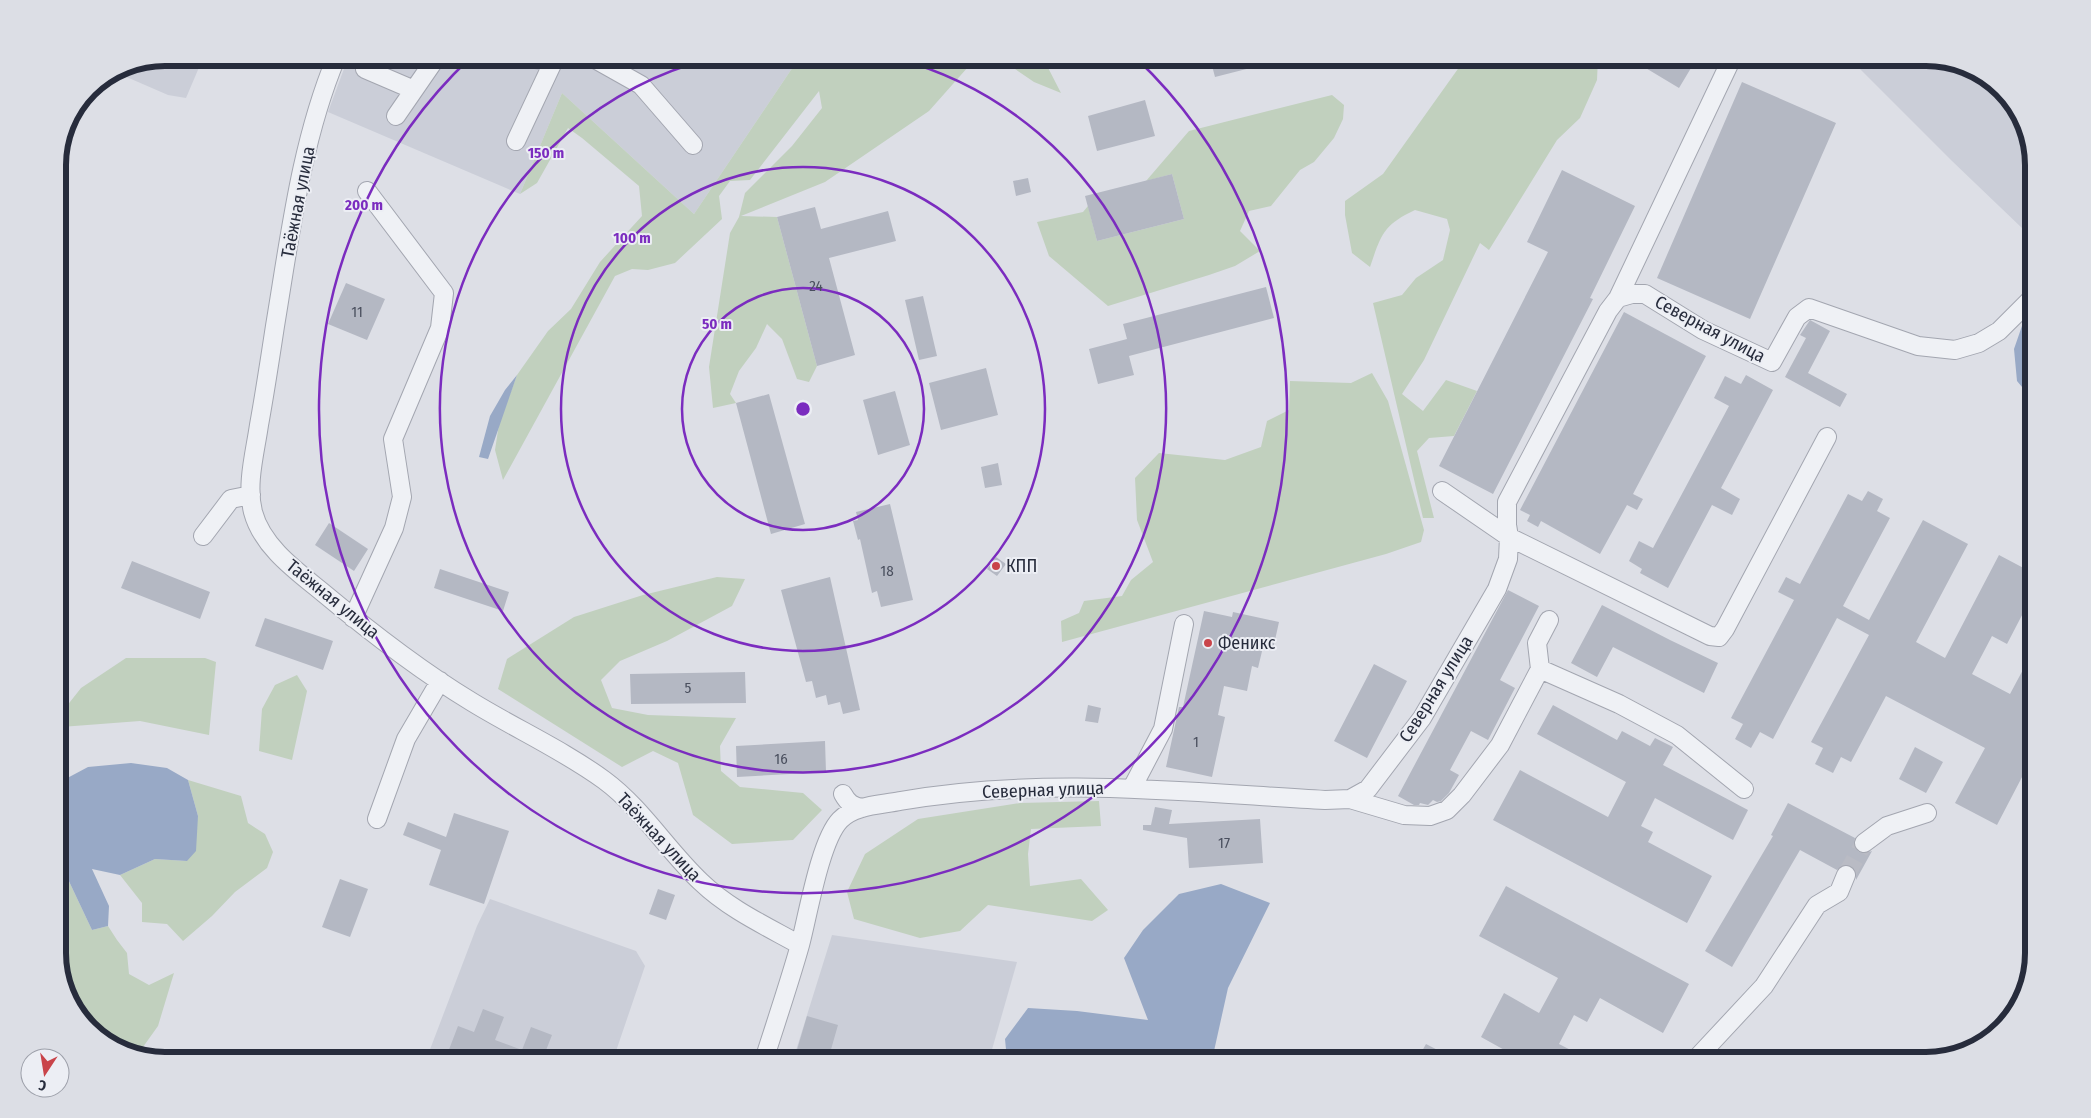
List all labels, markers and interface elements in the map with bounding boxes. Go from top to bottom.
street label: Таёжная улица [276,144,320,260]
text: 150 m [528,144,564,162]
text: 200 m [344,196,383,214]
text: 100 m [613,229,651,247]
house number: 24 [809,277,823,295]
street label: Северная улица [1651,291,1769,367]
house number: 11 [351,303,363,321]
text: 50 m [702,315,732,333]
centre of rings [794,400,812,418]
street label: Таёжная улица [282,555,384,643]
place label: КПП [1006,555,1037,577]
marker: КПП [990,560,1002,572]
house number: 18 [880,562,894,580]
street label: Северная улица [1394,631,1478,746]
place label: Феникс [1218,632,1276,654]
marker: Феникс [1202,637,1214,649]
house number: 5 [685,679,692,697]
house number: 1 [1193,733,1199,751]
house number: 16 [774,750,788,768]
street label: Северная улица [982,777,1104,803]
street label: Таёжная улица [612,788,706,886]
house number: 17 [1218,834,1230,852]
north arrow [20,1048,70,1098]
text: С [36,1076,48,1094]

